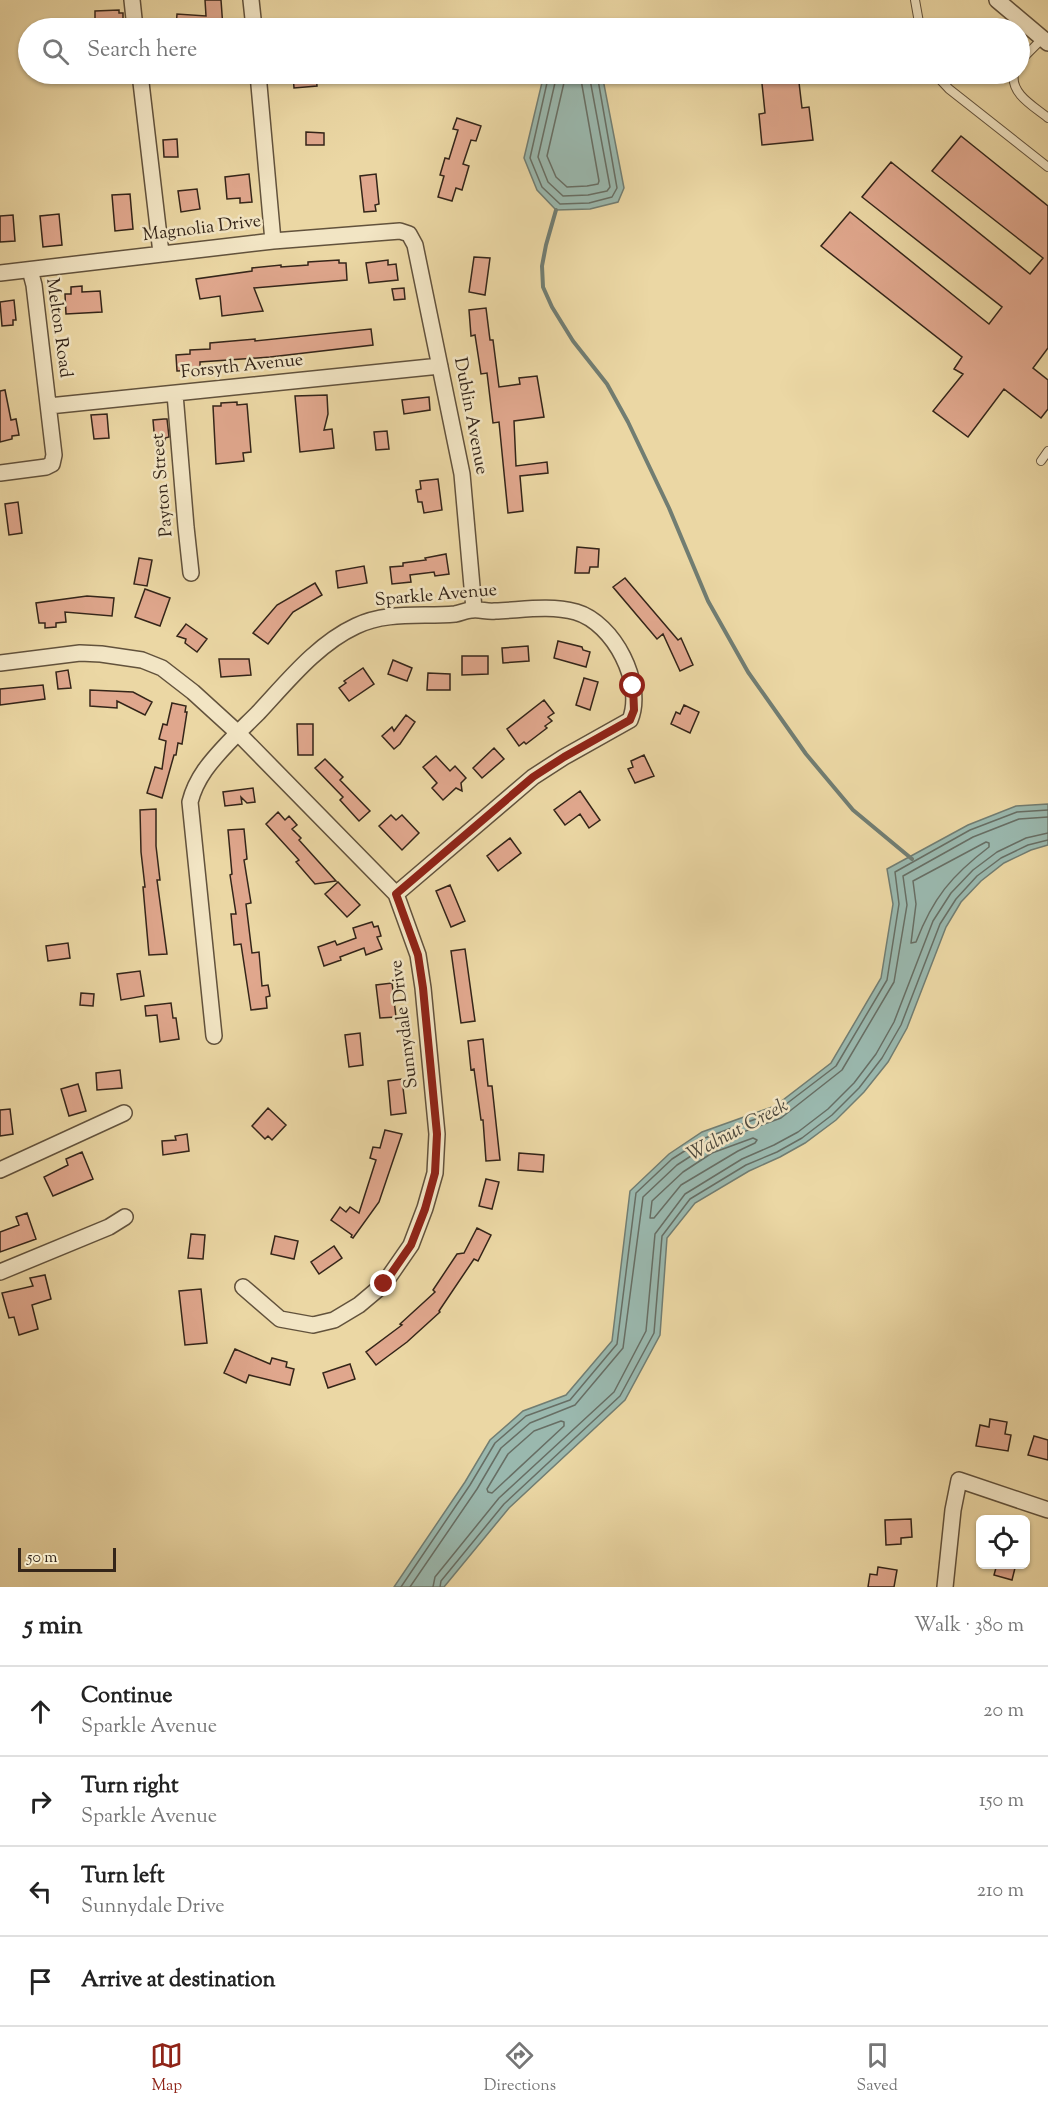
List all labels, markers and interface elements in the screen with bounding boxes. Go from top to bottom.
search box [18,18,1030,84]
icon: search [39,35,72,68]
text: Search here [87,35,197,67]
street label: Magnolia Drive [141,209,263,249]
street label: Melton Road [38,276,78,380]
street label: Forsyth Avenue [179,348,305,386]
street label: Dublin Avenue [446,355,494,477]
street label: Payton Street [146,432,180,538]
street label: Sparkle Avenue [374,578,498,614]
route start [619,672,645,698]
street label: Sunnydale Drive [384,958,426,1090]
water label: Walnut Creek [682,1092,794,1170]
route end [370,1270,396,1296]
map controls [976,1515,1030,1569]
button: locate [976,1515,1030,1569]
scale bar [18,1545,116,1572]
text: 50 m [27,1547,58,1570]
text: 5 min [24,1608,83,1645]
text: Walk · 380 m [914,1612,1024,1641]
text: Continue [81,1681,172,1713]
icon: ahead [24,1695,57,1728]
text: 20 m [983,1697,1024,1726]
text: Sparkle Avenue [81,1713,217,1742]
text: Turn right [81,1771,178,1803]
icon: right [24,1785,57,1818]
text: 150 m [979,1787,1024,1816]
text: Sparkle Avenue [81,1803,217,1832]
text: Turn left [81,1861,164,1893]
icon: left [24,1875,57,1908]
text: 210 m [977,1877,1024,1906]
text: Sunnydale Drive [81,1893,225,1922]
icon: arrive [24,1965,57,1998]
text: Arrive at destination [81,1965,276,1997]
tab: Map [150,2039,183,2098]
tab: Directions [484,2039,556,2098]
tab: Saved [857,2039,898,2098]

